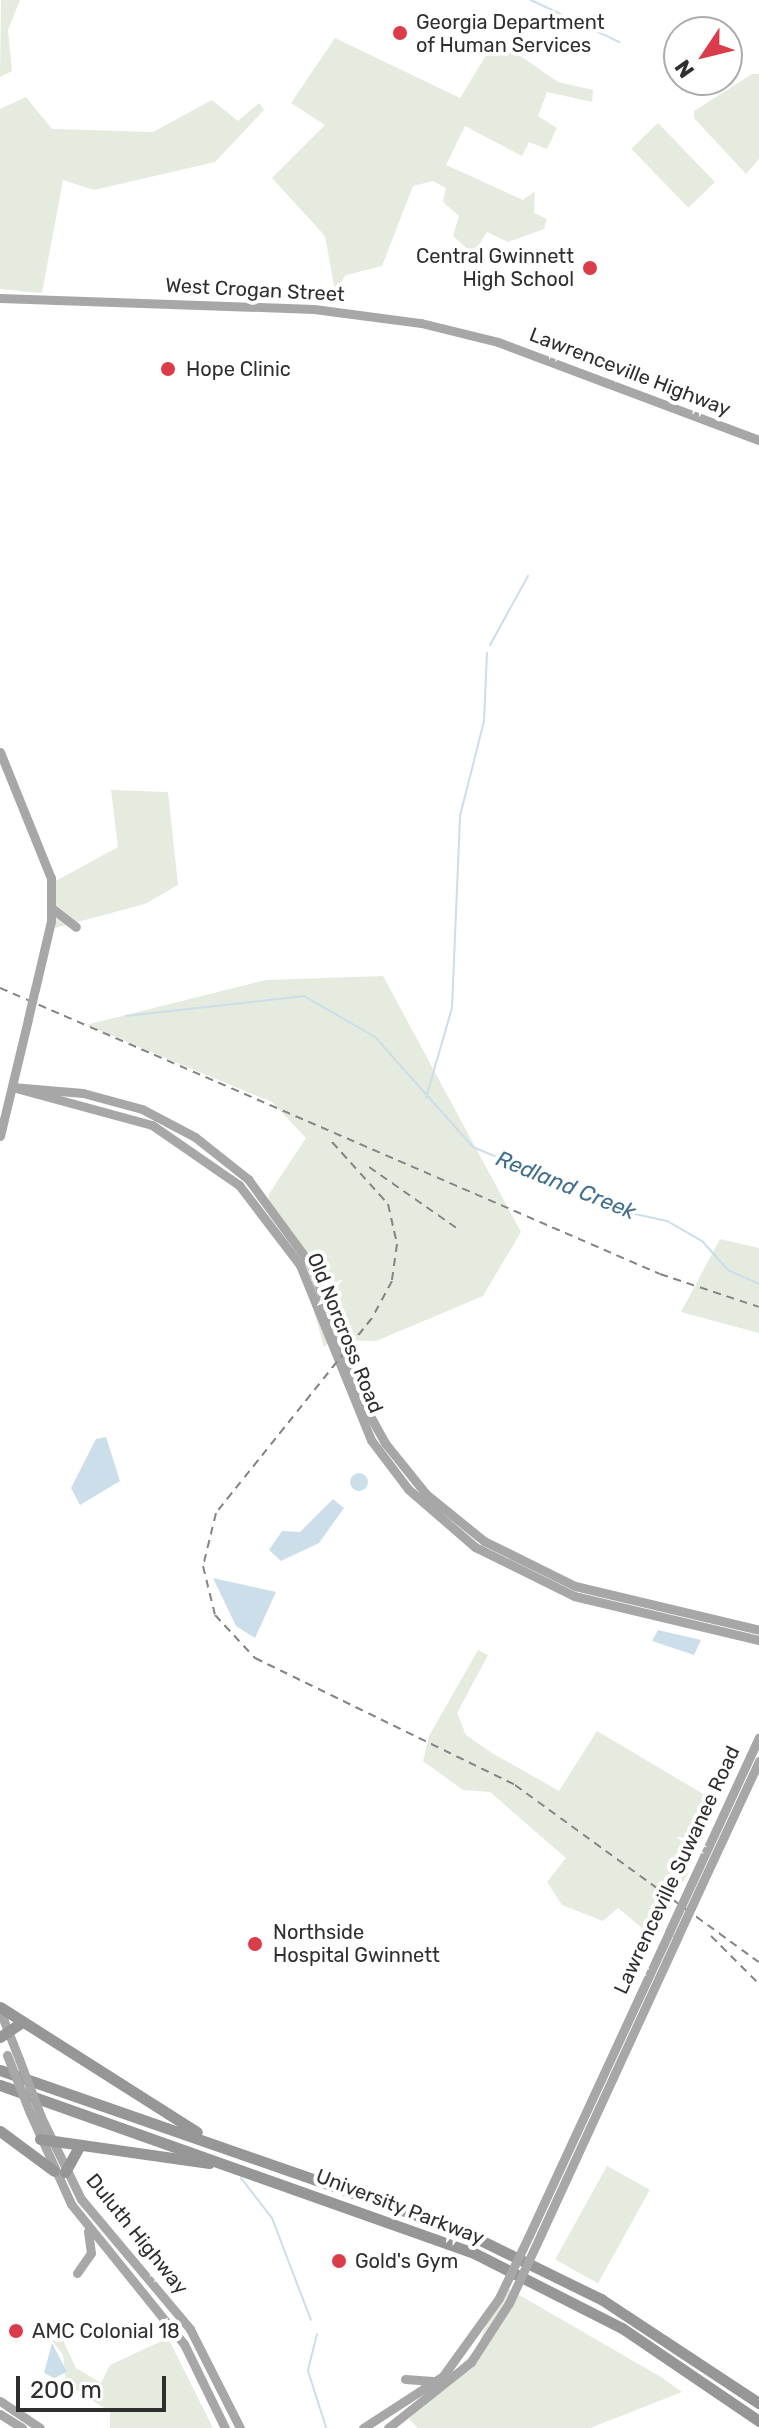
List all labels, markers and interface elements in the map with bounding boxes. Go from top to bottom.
place label: Georgia Department of Human Services [416,10,605,57]
north arrow [663,16,743,96]
marker: Georgia Department of Human Services [391,24,409,42]
text: N [669,55,700,83]
place label: Central Gwinnett High School [416,244,574,291]
marker: Central Gwinnett High School [581,259,599,277]
street label: West Crogan Street [165,273,345,307]
street label: Lawrenceville Highway [526,323,734,421]
place label: Hope Clinic [186,357,291,381]
marker: Hope Clinic [157,358,179,380]
water label: Redland Creek [492,1145,640,1225]
street label: Old Norcross Road [302,1249,388,1417]
street label: Lawrenceville Suwanee Road [609,1742,745,1998]
place label: Northside Hospital Gwinnett [273,1920,440,1967]
marker: Northside Hospital Gwinnett [244,1933,266,1955]
street label: University Parkway [312,2164,488,2250]
street label: Duluth Highway [81,2169,193,2299]
place label: Gold's Gym [355,2249,458,2273]
marker: Gold's Gym [330,2252,348,2270]
place label: AMC Colonial 18 [32,2319,180,2343]
marker: AMC Colonial 18 [7,2322,25,2340]
scale bar [20,2360,170,2410]
text: 200 m [30,2376,102,2404]

